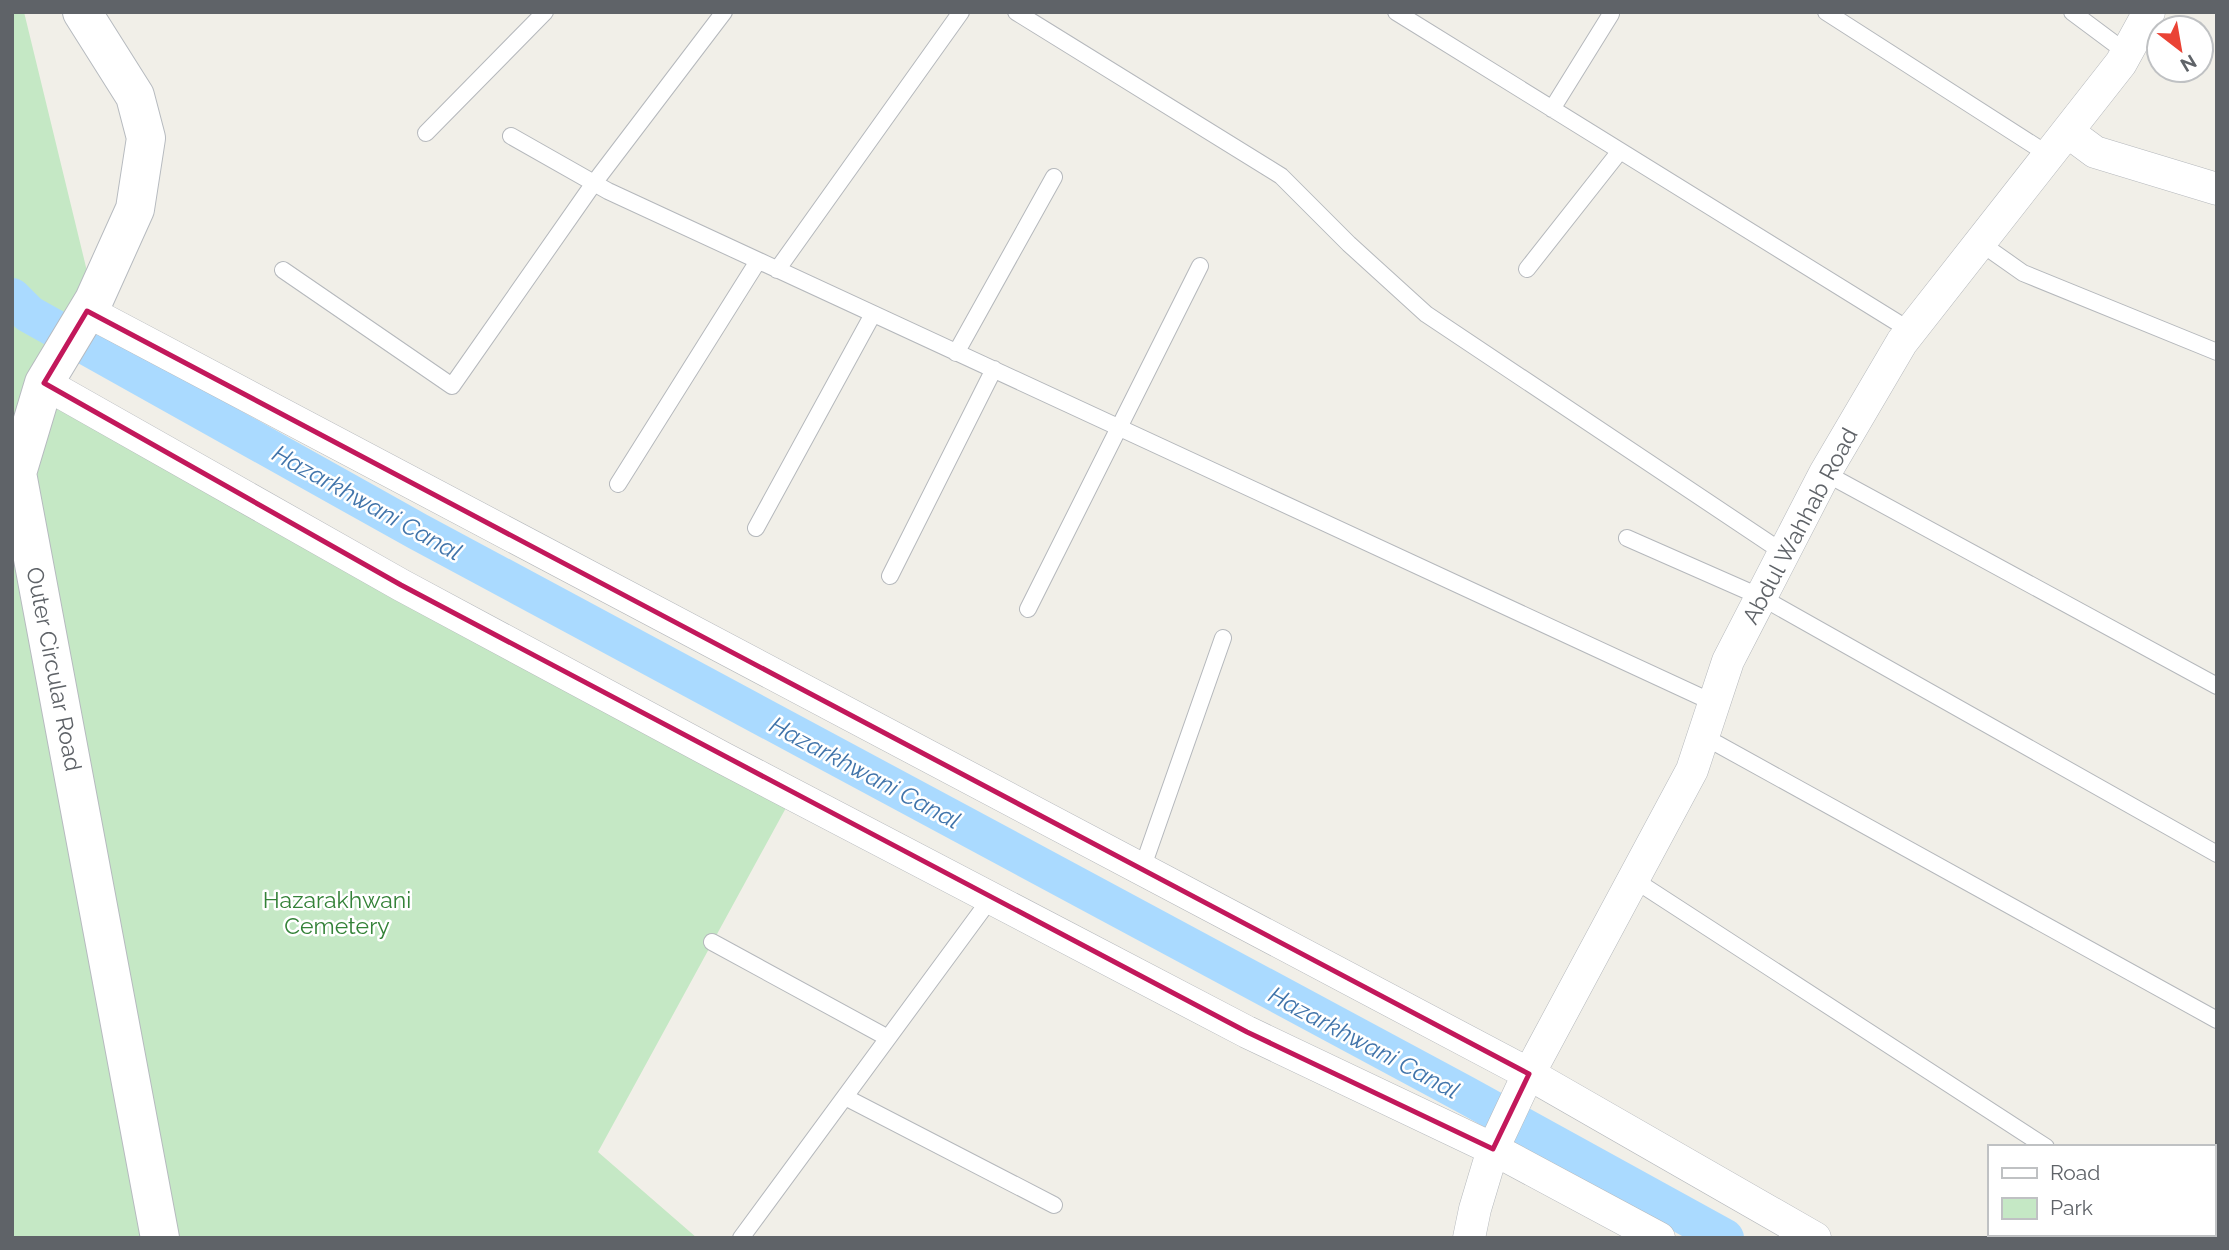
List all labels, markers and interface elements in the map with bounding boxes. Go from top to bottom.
north arrow [2145,14,2215,84]
text: N [2177,50,2201,77]
street label: Abdul Wahhab Road [1736,423,1863,628]
water label: Hazarkhwani Canal [268,439,467,567]
street label: Outer Circular Road [21,564,88,773]
water label: Hazarkhwani Canal [765,710,966,835]
park label: Hazarakhwani Cemetery [263,886,411,939]
water label: Hazarkhwani Canal [1264,980,1465,1105]
legend [1988,1145,2215,1236]
text: Road [2050,1160,2100,1185]
text: Park [2050,1195,2093,1220]

